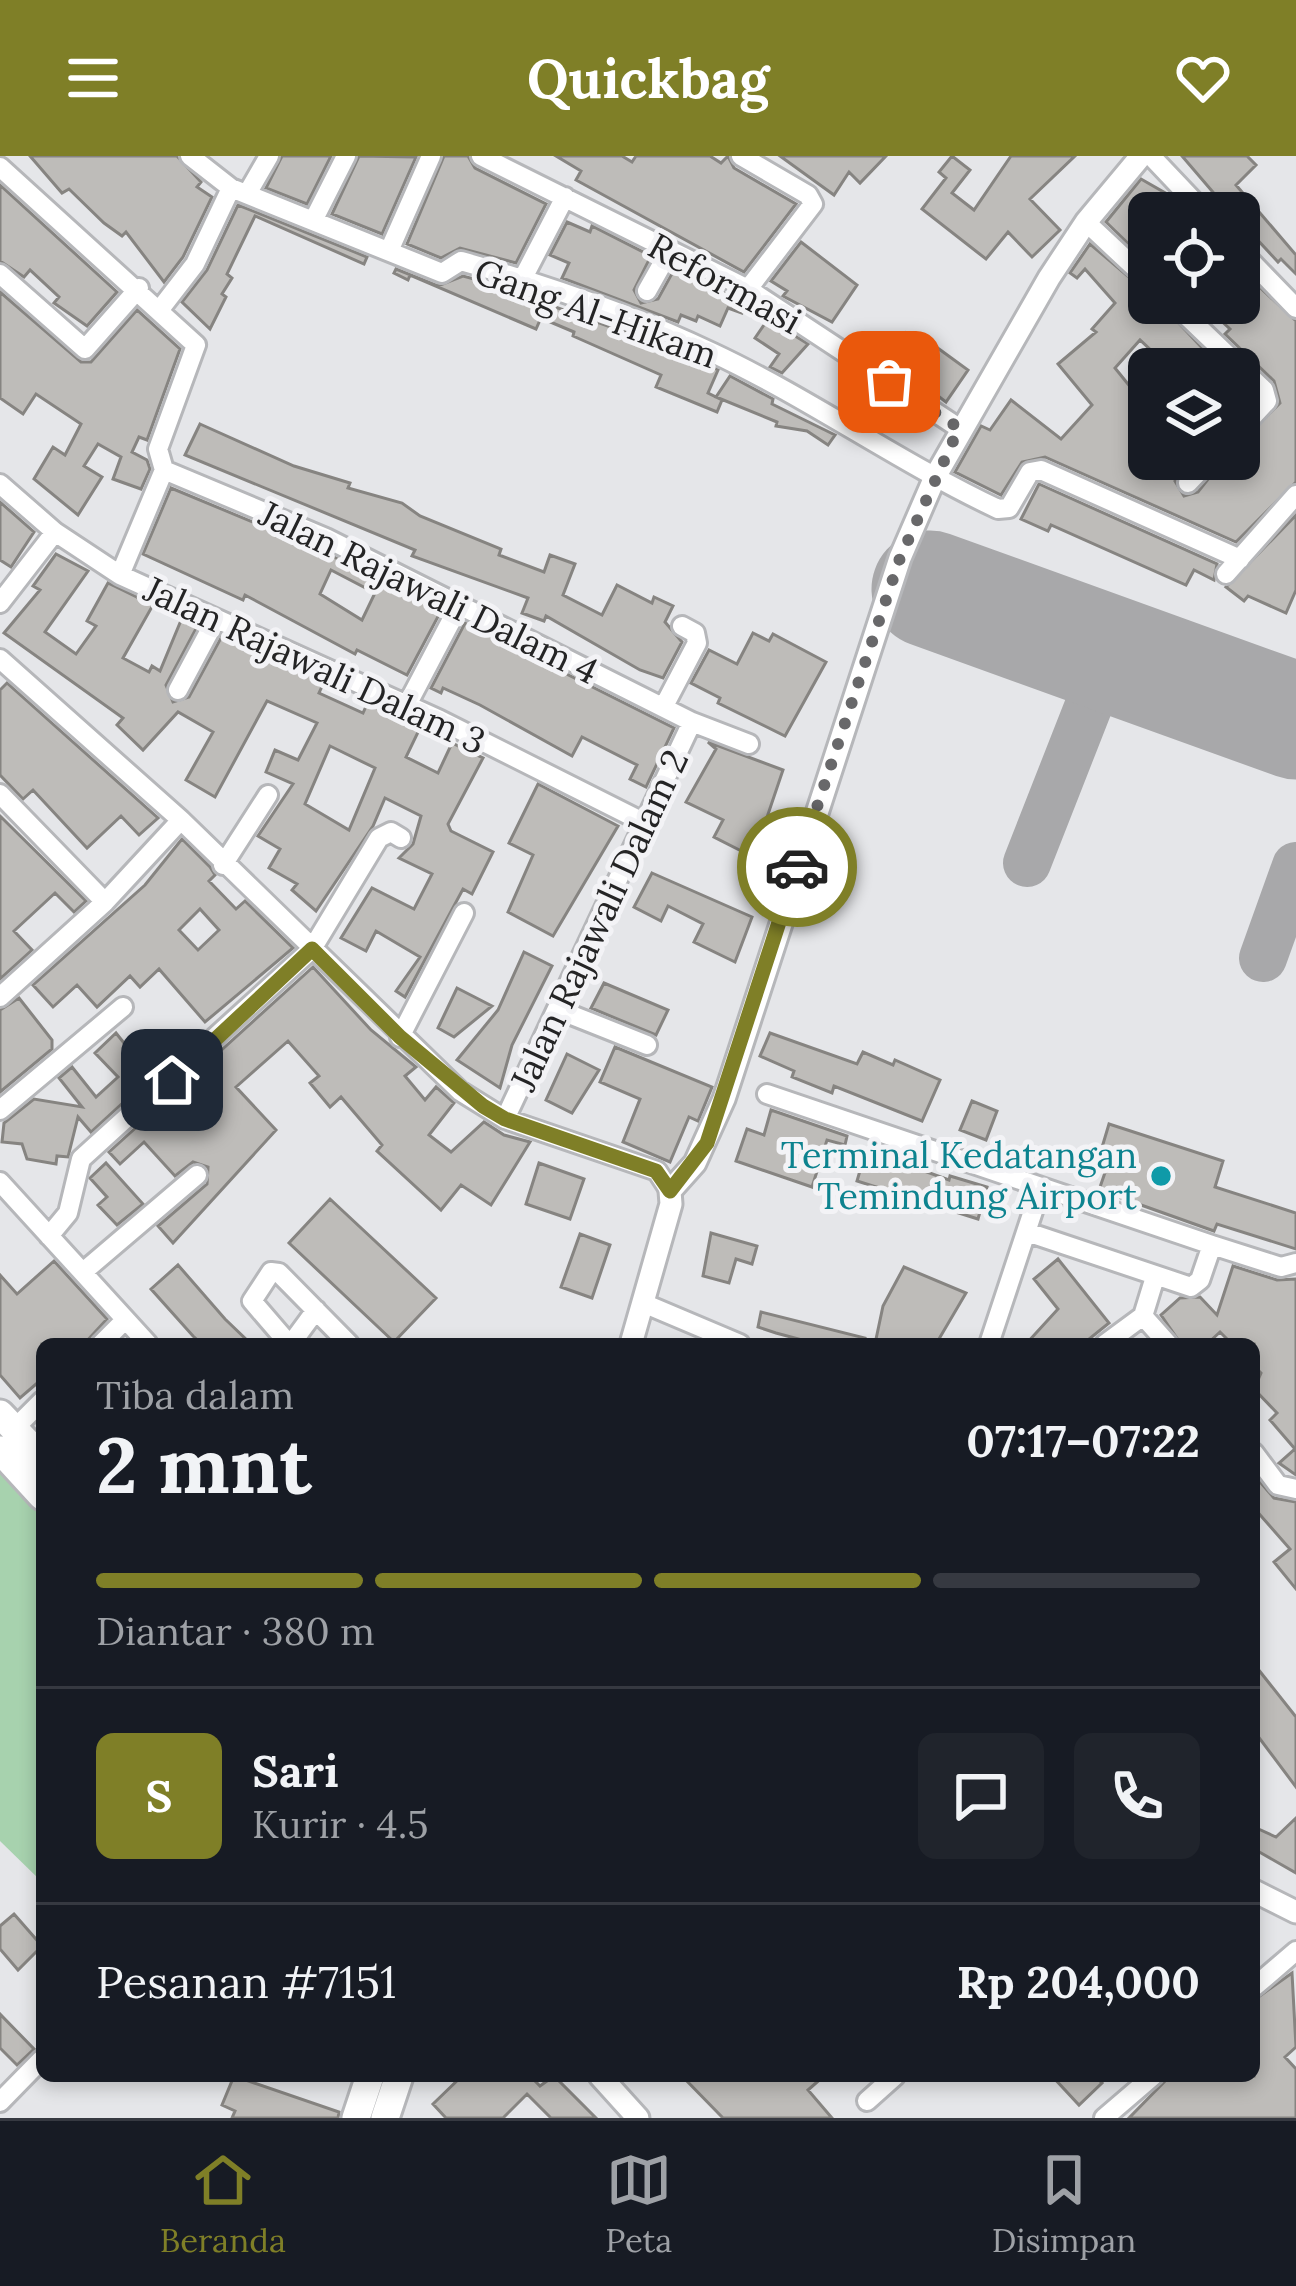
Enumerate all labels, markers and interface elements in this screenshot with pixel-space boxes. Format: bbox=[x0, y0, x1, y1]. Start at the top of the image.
text: Quickbag bbox=[527, 44, 769, 113]
icon: menu bbox=[60, 45, 126, 111]
icon: heart bbox=[1170, 45, 1236, 111]
map controls bbox=[1128, 192, 1260, 480]
button: locate bbox=[1128, 192, 1260, 324]
street label: Reformasi bbox=[640, 222, 810, 344]
street label: Gang Al-Hikam bbox=[469, 248, 723, 378]
pin bbox=[838, 331, 940, 433]
button: layers bbox=[1128, 348, 1260, 480]
icon: bag bbox=[856, 349, 922, 415]
street label: Jalan Rajawali Dalam 4 bbox=[251, 490, 606, 694]
street label: Jalan Rajawali Dalam 3 bbox=[136, 565, 493, 764]
street label: Jalan Rajawali Dalam 2 bbox=[499, 742, 698, 1099]
courier bbox=[737, 807, 857, 927]
icon: car bbox=[764, 834, 830, 900]
pin bbox=[121, 1029, 223, 1131]
icon: home bbox=[139, 1047, 205, 1113]
place label: Terminal Kedatangan Temindung Airport bbox=[781, 1132, 1137, 1219]
marker: Terminal Kedatangan Temindung Airport bbox=[1148, 1163, 1174, 1189]
text: Tiba dalam bbox=[96, 1370, 294, 1420]
text: 07:17–07:22 bbox=[966, 1412, 1200, 1469]
text: 2 mnt bbox=[96, 1415, 311, 1514]
text: Diantar · 380 m bbox=[96, 1606, 375, 1656]
button: chat bbox=[918, 1733, 1044, 1859]
button: phone bbox=[1074, 1733, 1200, 1859]
text: Sari bbox=[252, 1742, 339, 1799]
text: S bbox=[146, 1767, 172, 1824]
text: Kurir · 4.5 bbox=[252, 1799, 429, 1849]
text: Pesanan #7151 bbox=[96, 1953, 396, 2010]
text: Rp 204,000 bbox=[957, 1953, 1200, 2010]
tab: Beranda bbox=[160, 2147, 286, 2261]
tab: Peta bbox=[605, 2147, 672, 2261]
tab: Disimpan bbox=[992, 2147, 1136, 2261]

